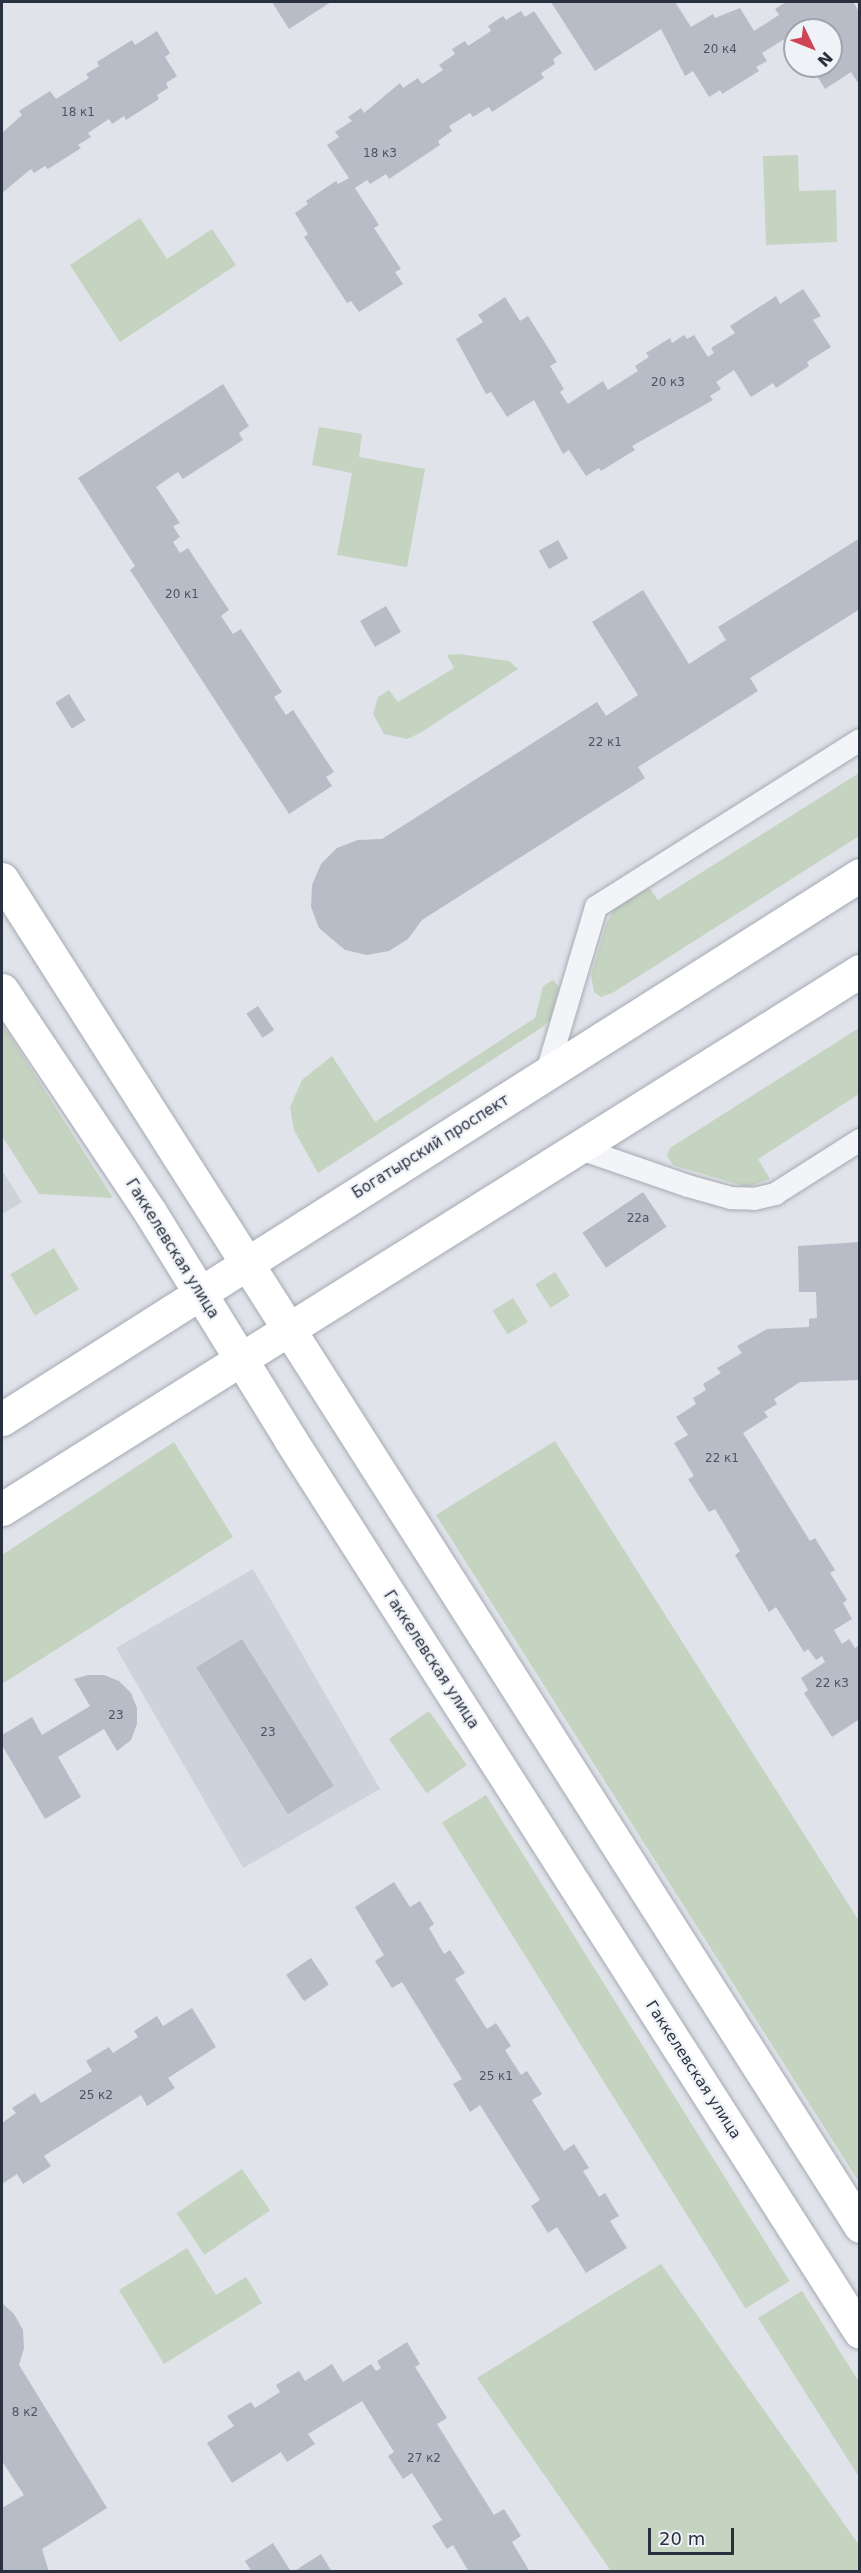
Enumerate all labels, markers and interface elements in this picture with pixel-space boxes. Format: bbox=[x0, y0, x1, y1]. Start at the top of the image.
north arrow bbox=[783, 18, 843, 78]
house number: 20 к4 bbox=[703, 43, 737, 57]
text: N bbox=[814, 48, 837, 71]
house number: 18 к1 bbox=[61, 106, 95, 120]
house number: 18 к3 bbox=[363, 147, 397, 161]
house number: 20 к3 bbox=[651, 376, 685, 390]
house number: 20 к1 bbox=[165, 588, 199, 602]
house number: 22 к1 bbox=[588, 736, 622, 750]
street label: Богатырский проспект bbox=[349, 1091, 513, 1203]
street label: Гаккелевская улица bbox=[122, 1176, 222, 1322]
house number: 22а bbox=[627, 1212, 649, 1226]
house number: 22 к1 bbox=[705, 1452, 739, 1466]
street label: Гаккелевская улица bbox=[380, 1587, 482, 1733]
house number: 22 к3 bbox=[815, 1677, 849, 1691]
house number: 23 bbox=[108, 1709, 124, 1723]
house number: 23 bbox=[260, 1726, 276, 1740]
street label: Гаккелевская улица bbox=[642, 1997, 744, 2143]
house number: 25 к1 bbox=[479, 2070, 513, 2084]
house number: 25 к2 bbox=[79, 2089, 113, 2103]
house number: 8 к2 bbox=[12, 2406, 38, 2420]
house number: 27 к2 bbox=[407, 2452, 441, 2466]
scale bar bbox=[651, 2516, 736, 2554]
text: 20 m bbox=[659, 2528, 705, 2549]

